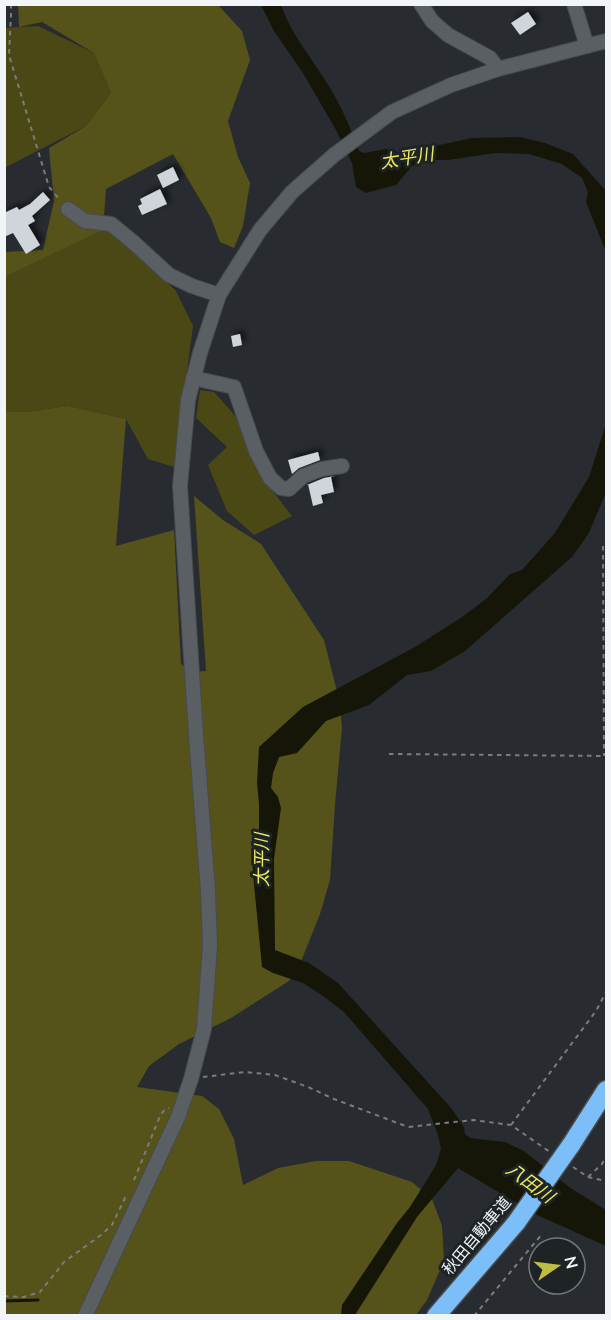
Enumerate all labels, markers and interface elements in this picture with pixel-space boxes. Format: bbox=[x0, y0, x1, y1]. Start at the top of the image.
water label: 太平川 bbox=[378, 142, 438, 174]
water label: 太平川 bbox=[250, 831, 274, 887]
water label: 八田川 bbox=[501, 1157, 561, 1210]
street label: 秋田自動車道 bbox=[438, 1192, 516, 1280]
north arrow bbox=[527, 1236, 587, 1296]
text: N bbox=[558, 1254, 583, 1271]

